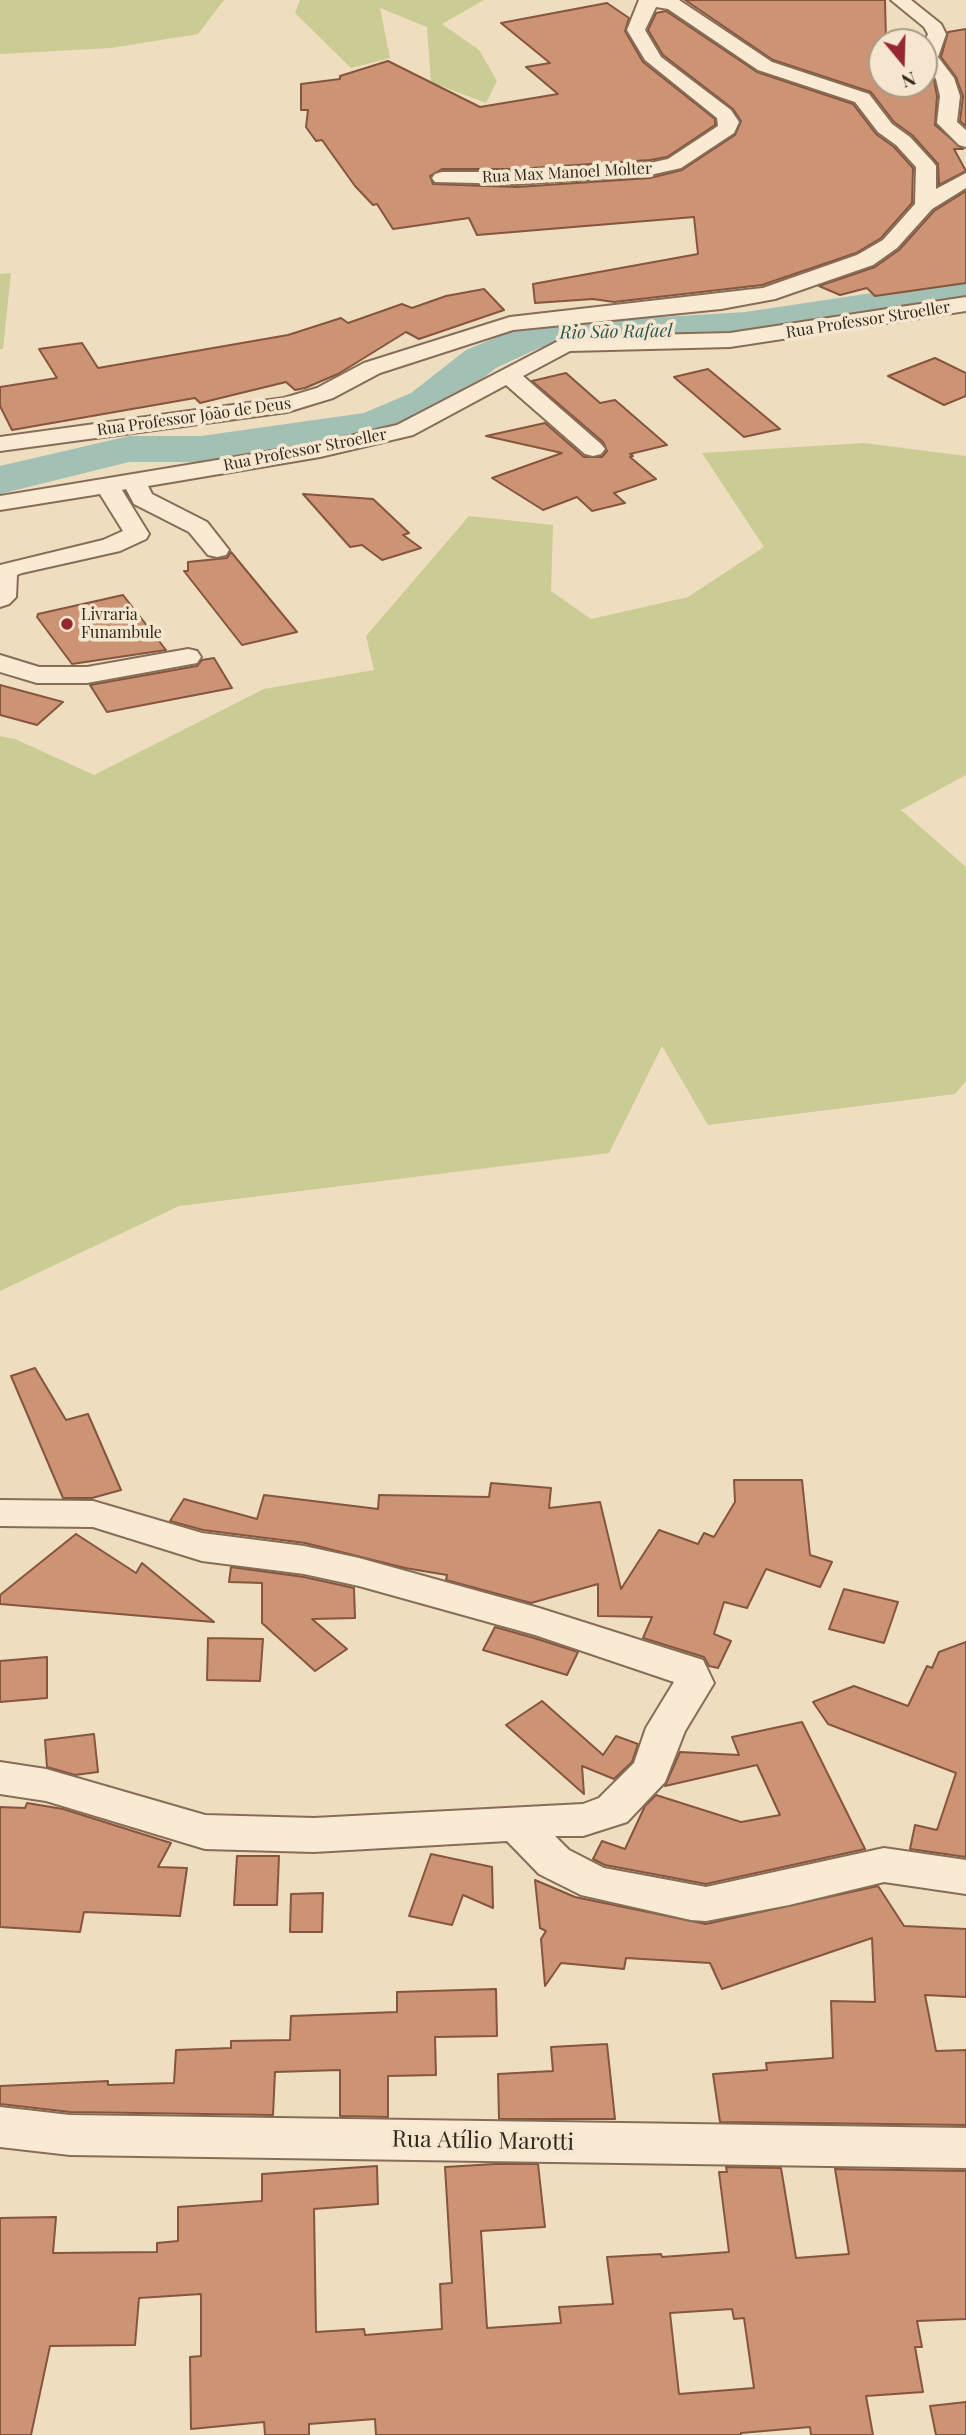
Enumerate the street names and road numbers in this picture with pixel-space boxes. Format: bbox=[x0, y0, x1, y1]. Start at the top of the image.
street label: Rua Max Manoel Molter bbox=[481, 159, 653, 187]
street label: Rua Professor Stroeller bbox=[785, 298, 951, 342]
street label: Rua Professor João de Deus bbox=[96, 394, 292, 440]
street label: Rua Professor Stroeller bbox=[222, 425, 388, 475]
street label: Rua Atílio Marotti bbox=[392, 2126, 574, 2156]

